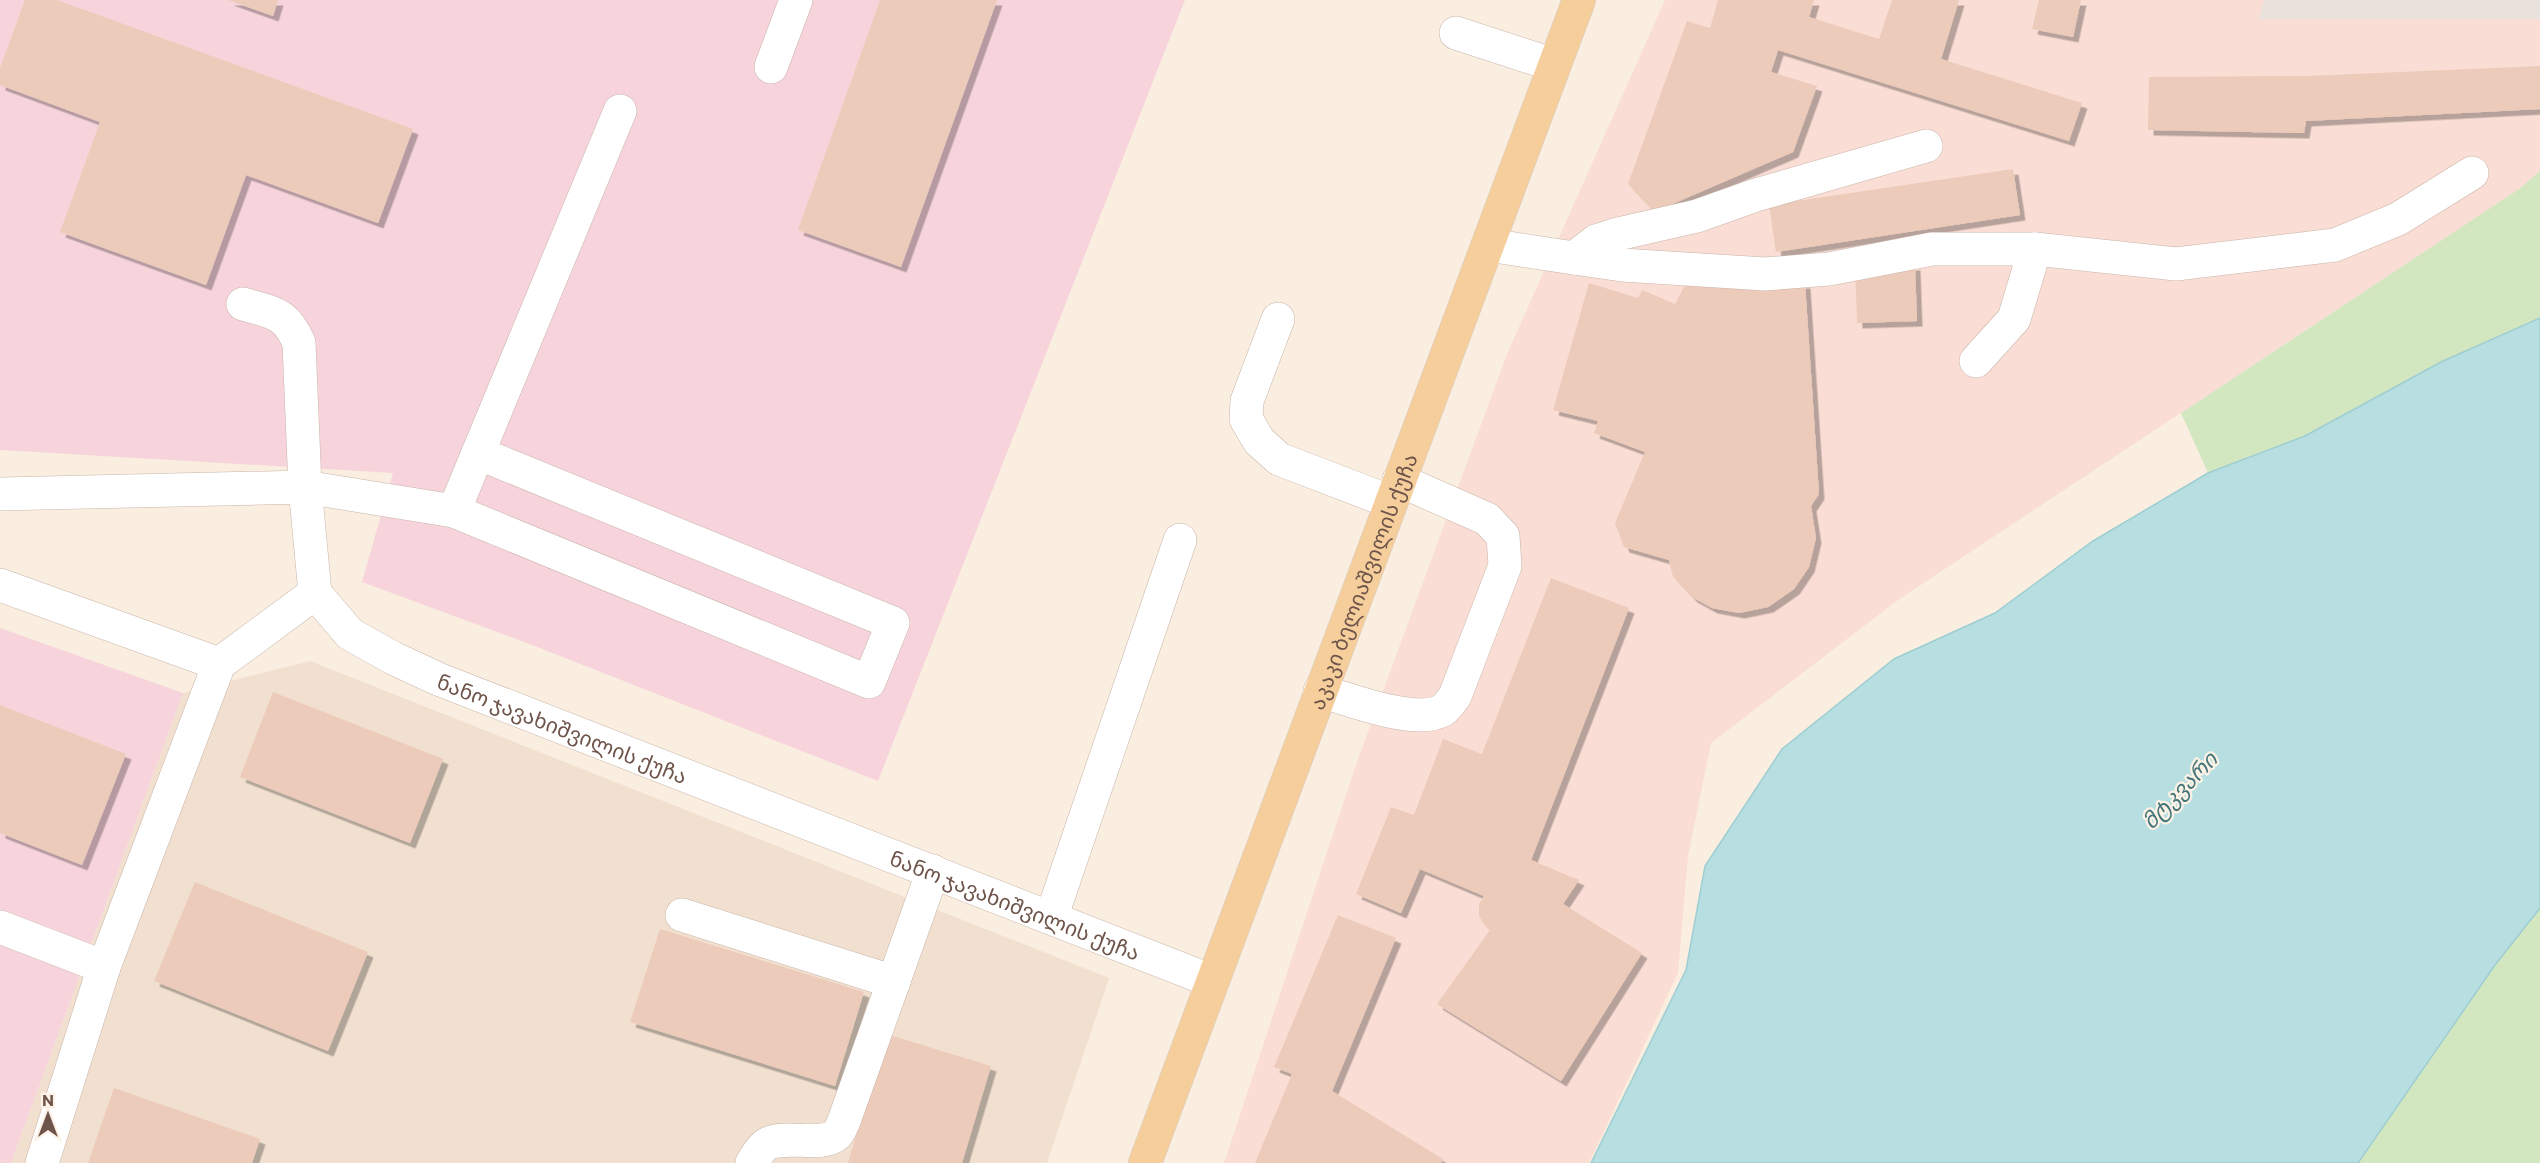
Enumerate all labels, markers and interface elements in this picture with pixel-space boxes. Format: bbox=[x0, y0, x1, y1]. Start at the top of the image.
street label: აკაკი ბელიაშვილის ქუჩა bbox=[1303, 450, 1421, 713]
street label: ნანო ჯავახიშვილის ქუჩა bbox=[434, 668, 691, 788]
water label: მტკვარი bbox=[2136, 745, 2224, 835]
street label: ნანო ჯავახიშვილის ქუჩა bbox=[887, 844, 1144, 964]
north arrow bbox=[18, 1085, 78, 1145]
text: N bbox=[42, 1090, 54, 1109]

